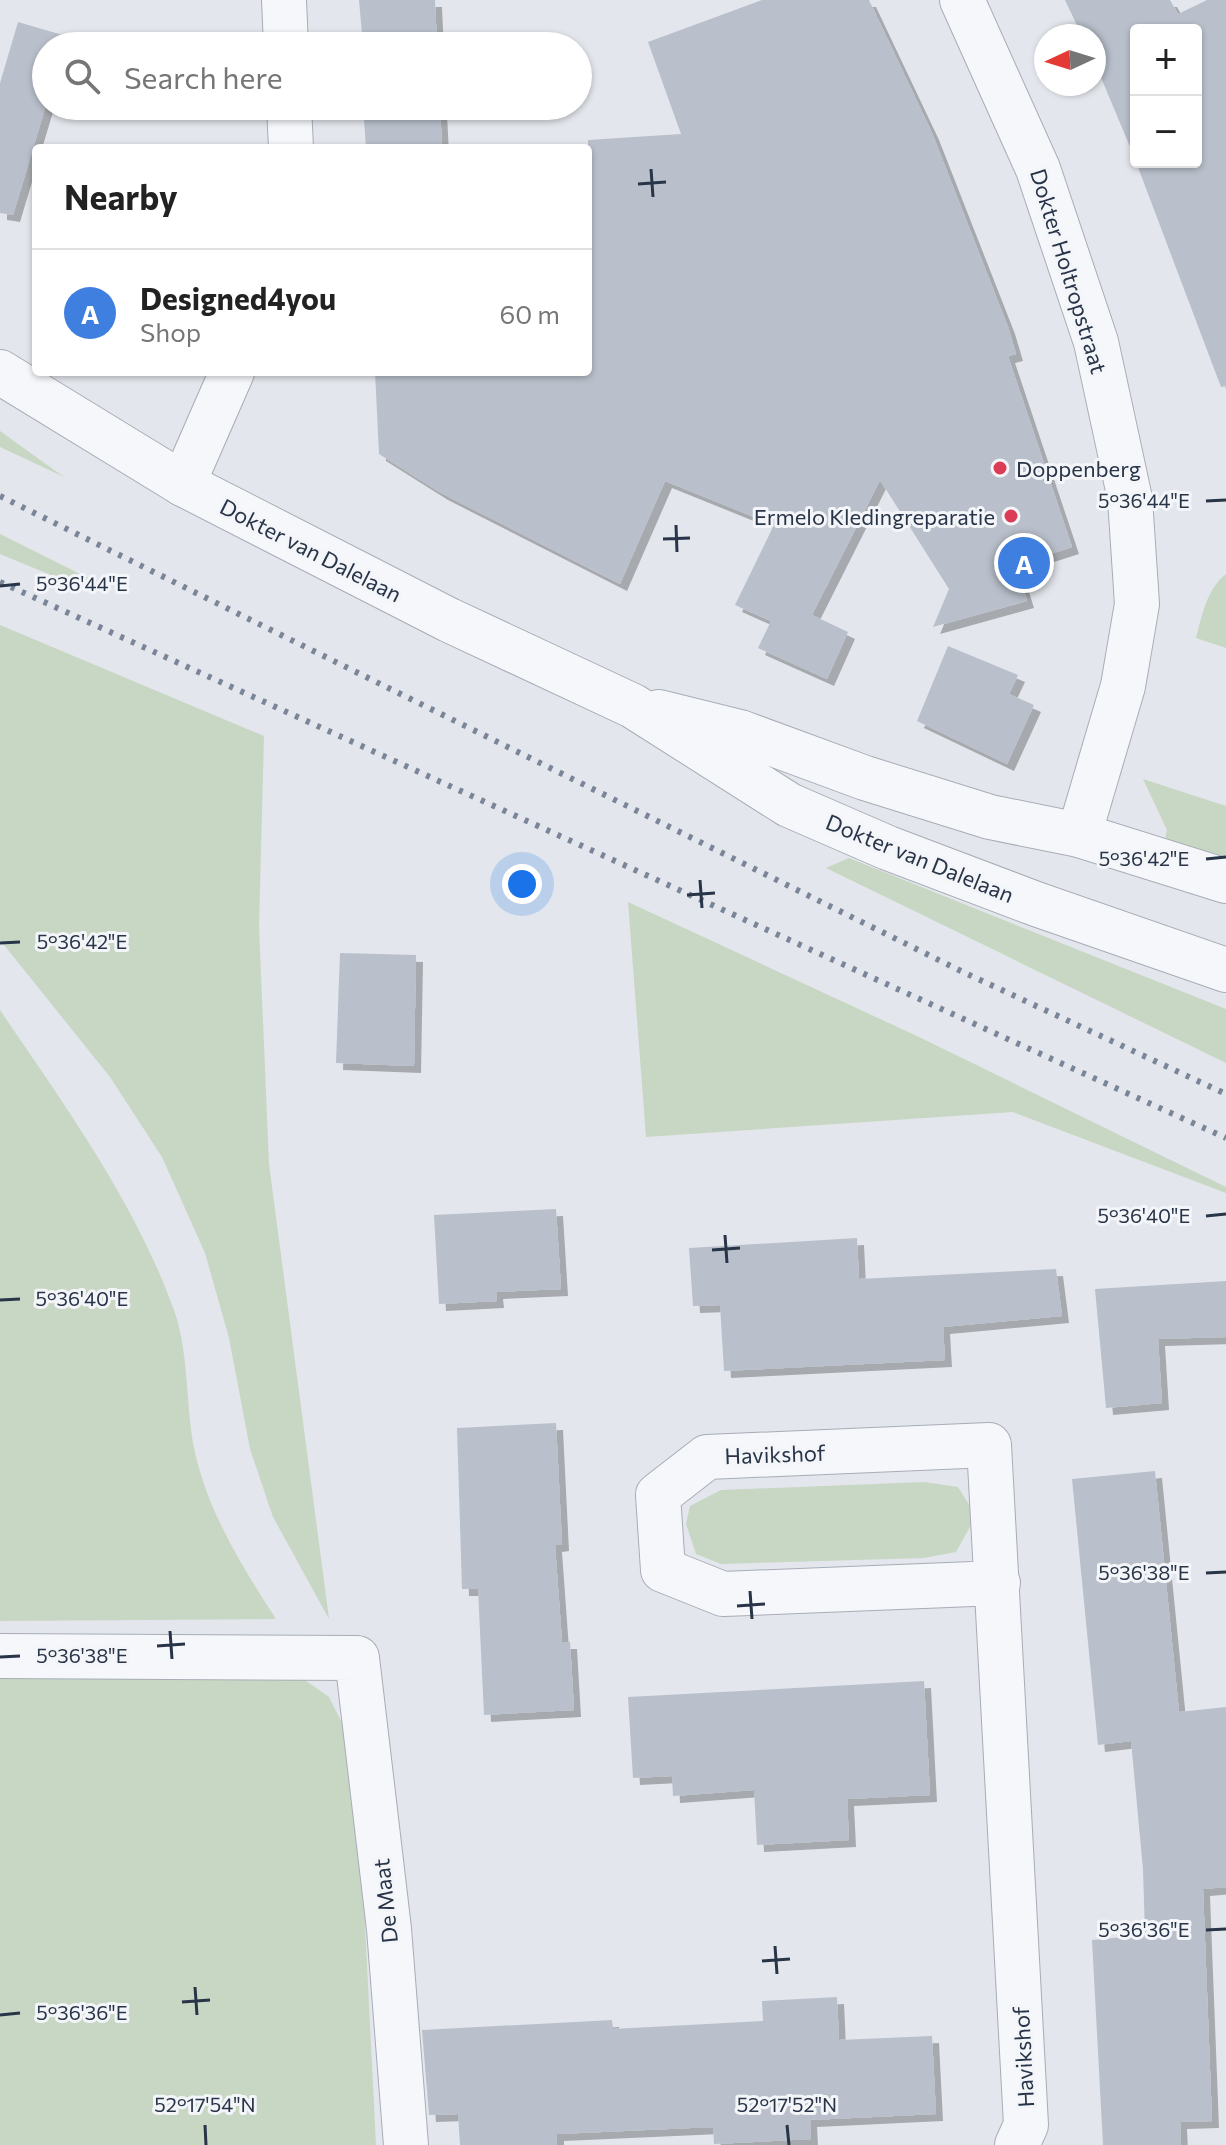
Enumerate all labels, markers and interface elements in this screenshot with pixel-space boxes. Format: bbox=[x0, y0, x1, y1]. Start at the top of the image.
north arrow bbox=[1034, 24, 1106, 96]
map controls bbox=[1130, 24, 1202, 168]
button: + bbox=[1130, 24, 1202, 96]
search box bbox=[32, 32, 592, 120]
icon: search bbox=[60, 54, 104, 98]
text: Search here bbox=[124, 58, 283, 95]
button: − bbox=[1130, 96, 1202, 168]
street label: Dokter Holtropstraat bbox=[1025, 165, 1113, 377]
text: Nearby bbox=[64, 175, 178, 217]
text: Designed4you bbox=[140, 279, 336, 316]
text: A bbox=[81, 298, 99, 329]
text: 60 m bbox=[500, 298, 560, 329]
text: Shop bbox=[140, 316, 201, 347]
place label: Doppenberg bbox=[1016, 455, 1141, 482]
marker: Doppenberg bbox=[991, 459, 1009, 477]
text: 5°36'44"E bbox=[1098, 488, 1190, 512]
street label: Dokter van Dalelaan bbox=[216, 493, 406, 607]
place label: Ermelo Kledingreparatie bbox=[754, 503, 995, 530]
marker: Ermelo Kledingreparatie bbox=[1002, 507, 1020, 525]
pin: A bbox=[998, 533, 1050, 593]
text: 5°36'44"E bbox=[36, 571, 128, 595]
street label: Dokter van Dalelaan bbox=[822, 808, 1018, 908]
text: 5°36'42"E bbox=[1099, 846, 1189, 870]
your location bbox=[502, 864, 542, 904]
text: 5°36'42"E bbox=[37, 929, 127, 953]
text: 5°36'40"E bbox=[1098, 1203, 1190, 1227]
text: 5°36'40"E bbox=[36, 1286, 128, 1310]
street label: Havikshof bbox=[724, 1439, 826, 1469]
text: 5°36'38"E bbox=[1098, 1560, 1190, 1584]
text: 5°36'38"E bbox=[36, 1643, 128, 1667]
street label: De Maat bbox=[367, 1857, 403, 1945]
text: 5°36'36"E bbox=[1098, 1917, 1190, 1941]
text: 5°36'36"E bbox=[36, 2000, 128, 2024]
street label: Havikshof bbox=[1007, 2006, 1039, 2108]
text: 52°17'54"N bbox=[154, 2092, 256, 2116]
text: 52°17'52"N bbox=[737, 2092, 837, 2116]

